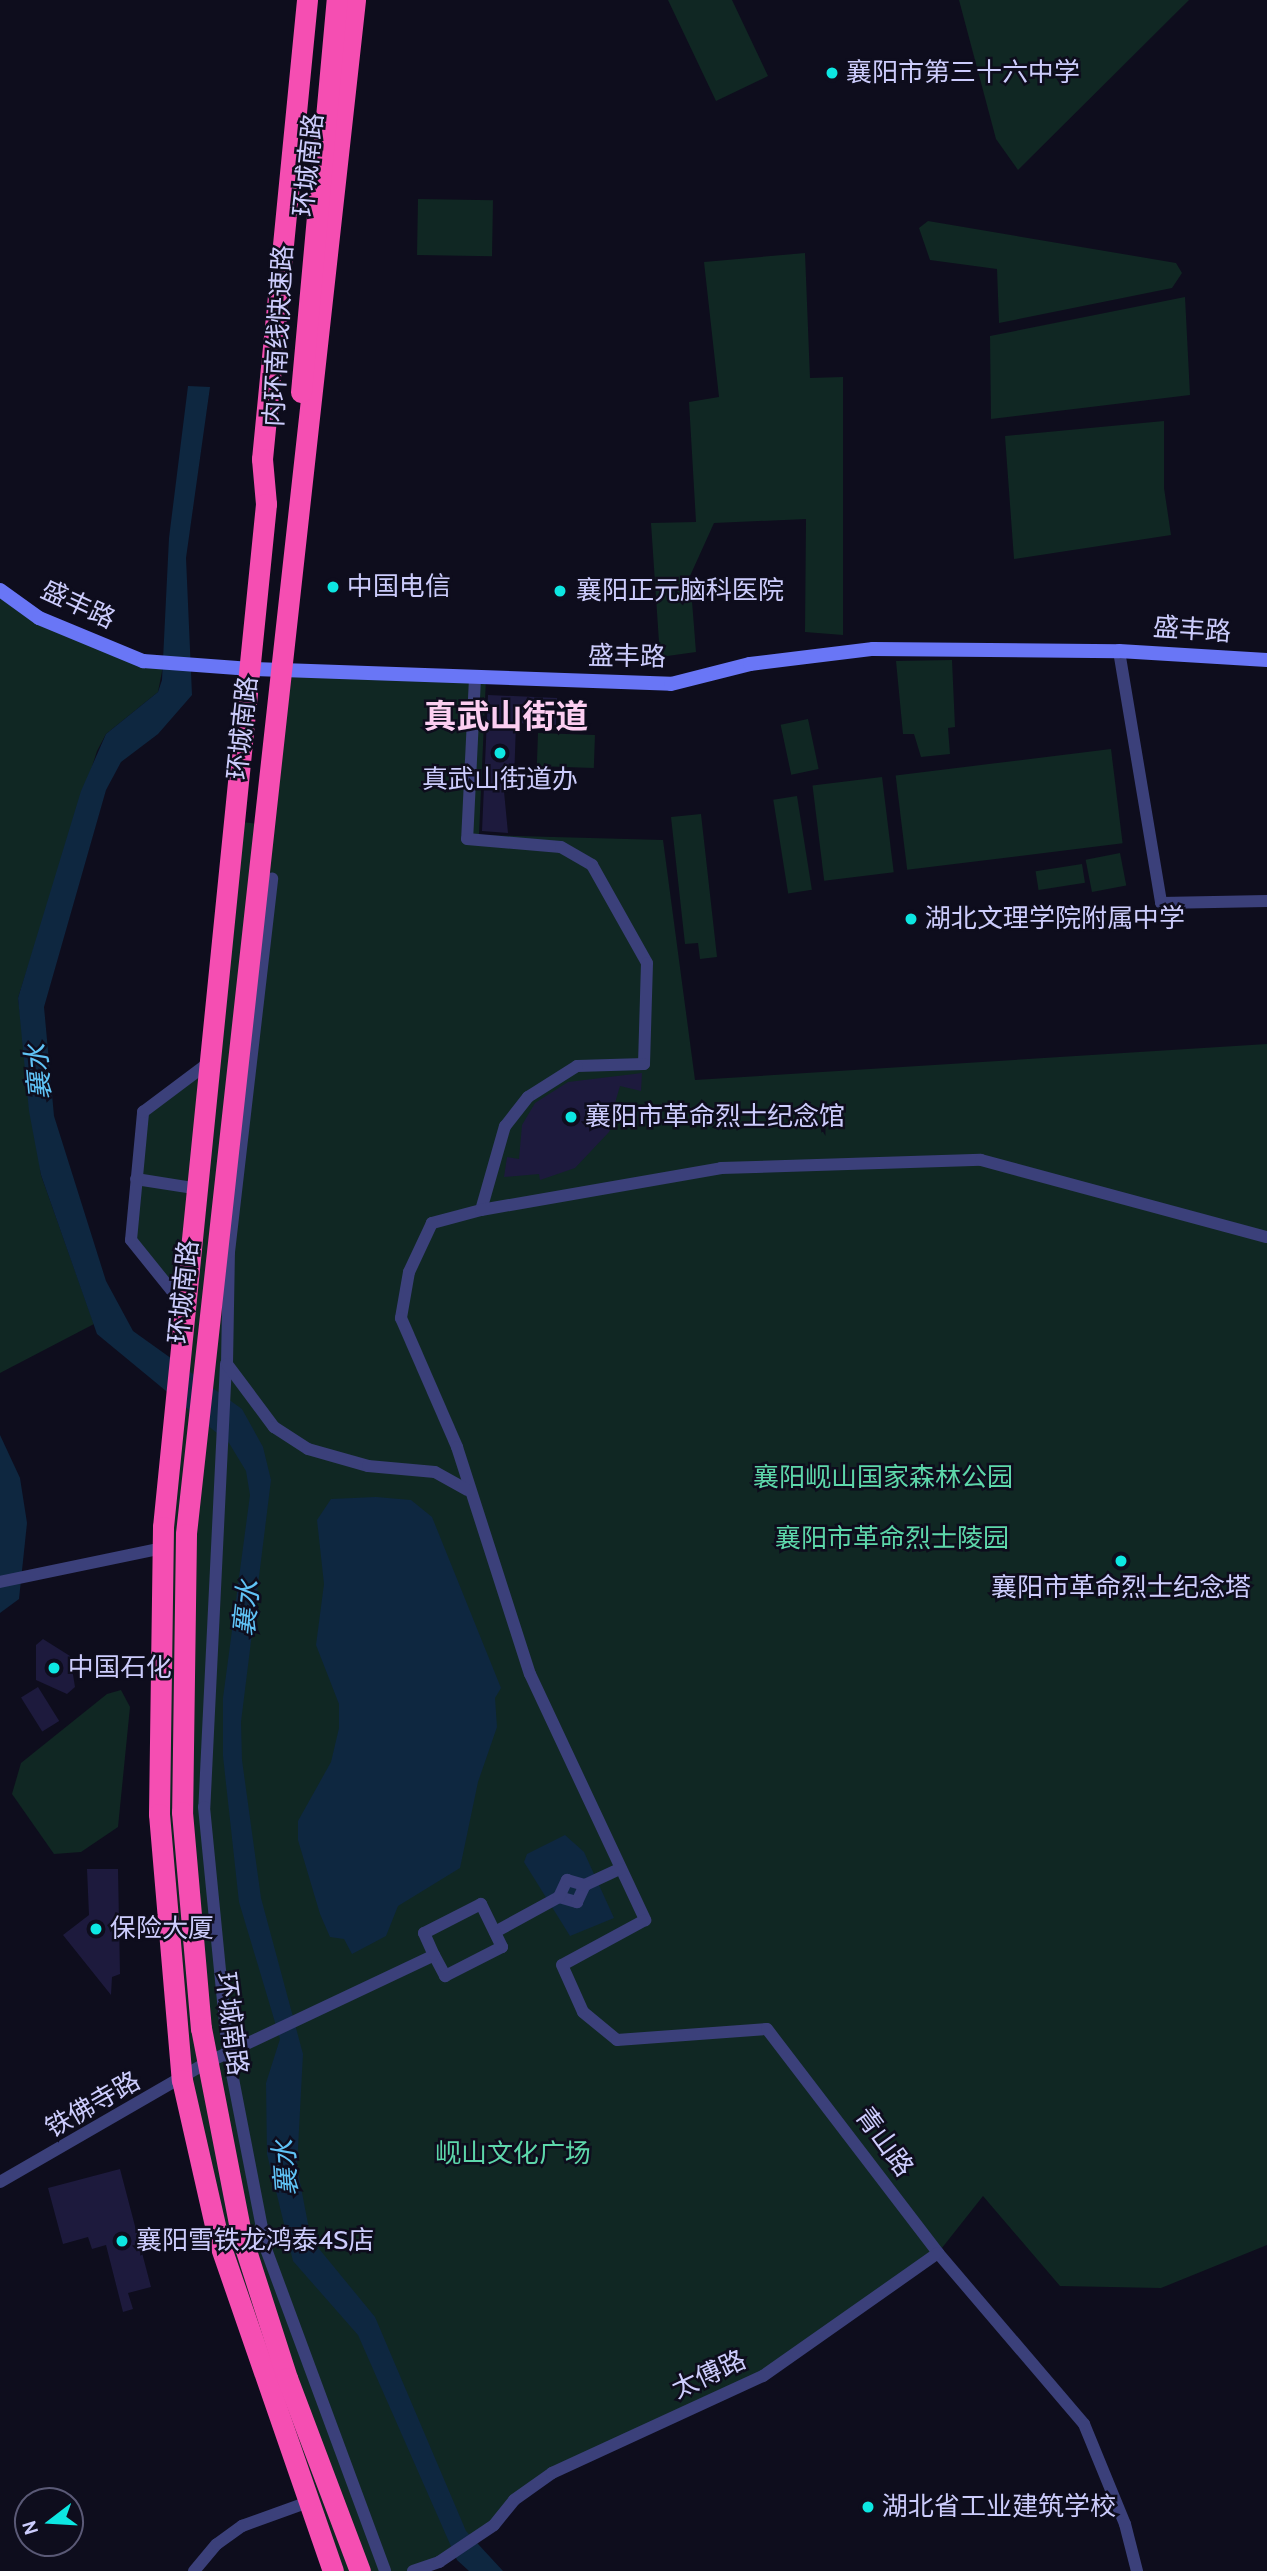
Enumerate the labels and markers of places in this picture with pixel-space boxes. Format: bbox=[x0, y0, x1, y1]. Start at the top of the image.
place label: 襄阳市第三十六中学 bbox=[846, 57, 1080, 89]
marker: 襄阳市第三十六中学 bbox=[824, 65, 840, 81]
place label: 中国电信 bbox=[347, 571, 451, 603]
place label: 襄阳正元脑科医院 bbox=[576, 575, 784, 607]
marker: 中国电信 bbox=[325, 579, 341, 595]
marker: 襄阳正元脑科医院 bbox=[550, 581, 570, 601]
marker: 真武山街道办 bbox=[492, 745, 508, 761]
place label: 真武山街道办 bbox=[422, 764, 578, 796]
place label: 湖北文理学院附属中学 bbox=[925, 903, 1185, 935]
marker: 湖北文理学院附属中学 bbox=[903, 911, 919, 927]
place label: 襄阳市革命烈士纪念馆 bbox=[585, 1101, 845, 1133]
marker: 襄阳市革命烈士纪念馆 bbox=[563, 1109, 579, 1125]
marker: 襄阳市革命烈士纪念塔 bbox=[1113, 1553, 1129, 1569]
place label: 襄阳市革命烈士纪念塔 bbox=[991, 1572, 1251, 1604]
place label: 中国石化 bbox=[68, 1652, 172, 1684]
marker: 中国石化 bbox=[46, 1660, 62, 1676]
place label: 保险大厦 bbox=[110, 1913, 214, 1945]
marker: 保险大厦 bbox=[88, 1921, 104, 1937]
place label: 襄阳雪铁龙鸿泰4S店 bbox=[136, 2225, 374, 2257]
marker: 襄阳雪铁龙鸿泰4S店 bbox=[114, 2233, 130, 2249]
place label: 湖北省工业建筑学校 bbox=[882, 2491, 1116, 2523]
marker: 湖北省工业建筑学校 bbox=[860, 2499, 876, 2515]

